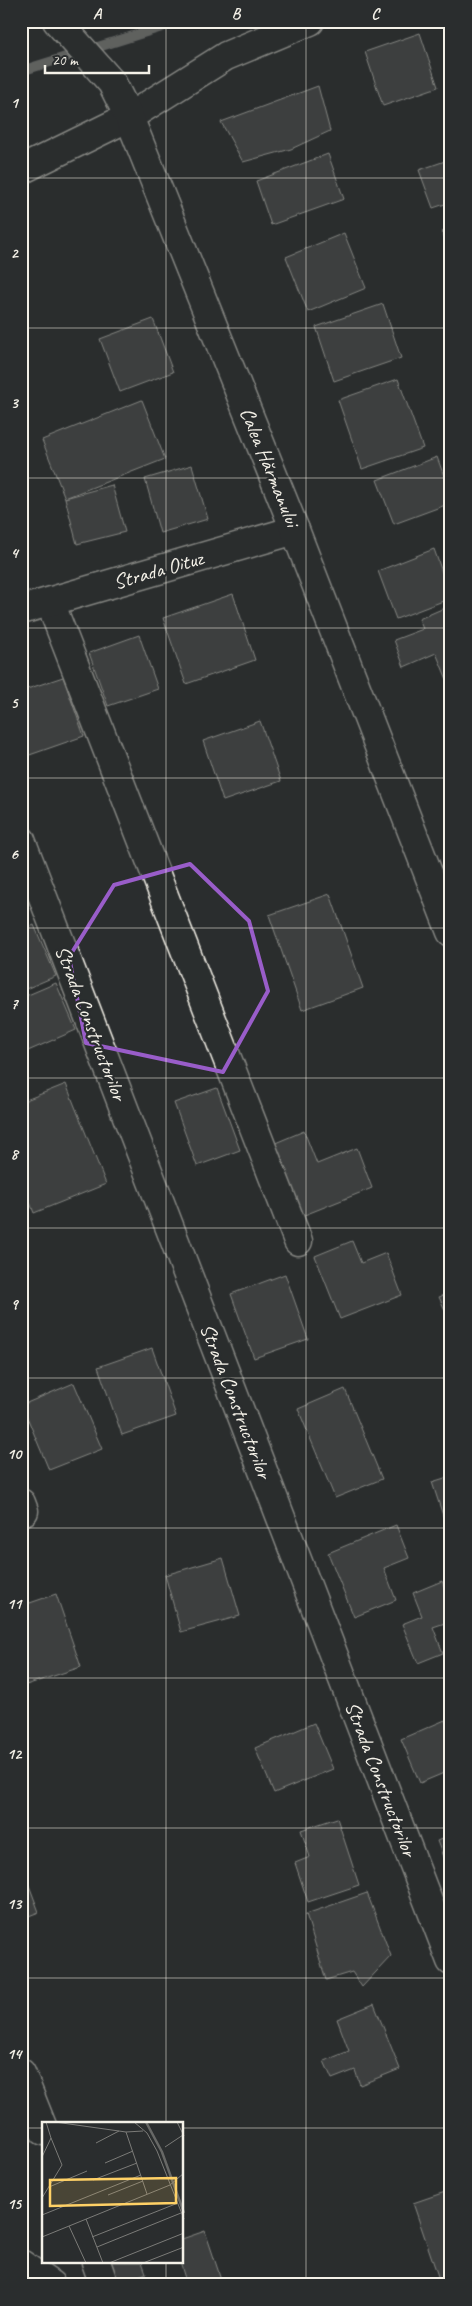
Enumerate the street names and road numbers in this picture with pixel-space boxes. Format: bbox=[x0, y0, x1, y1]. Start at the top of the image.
street label: Calea Hărmanului bbox=[234, 404, 307, 533]
street label: Strada Oituz bbox=[110, 544, 208, 595]
street label: Strada Constructorilor bbox=[49, 942, 133, 1106]
street label: Strada Constructorilor bbox=[194, 1320, 278, 1484]
street label: Strada Constructorilor bbox=[339, 1698, 423, 1862]

